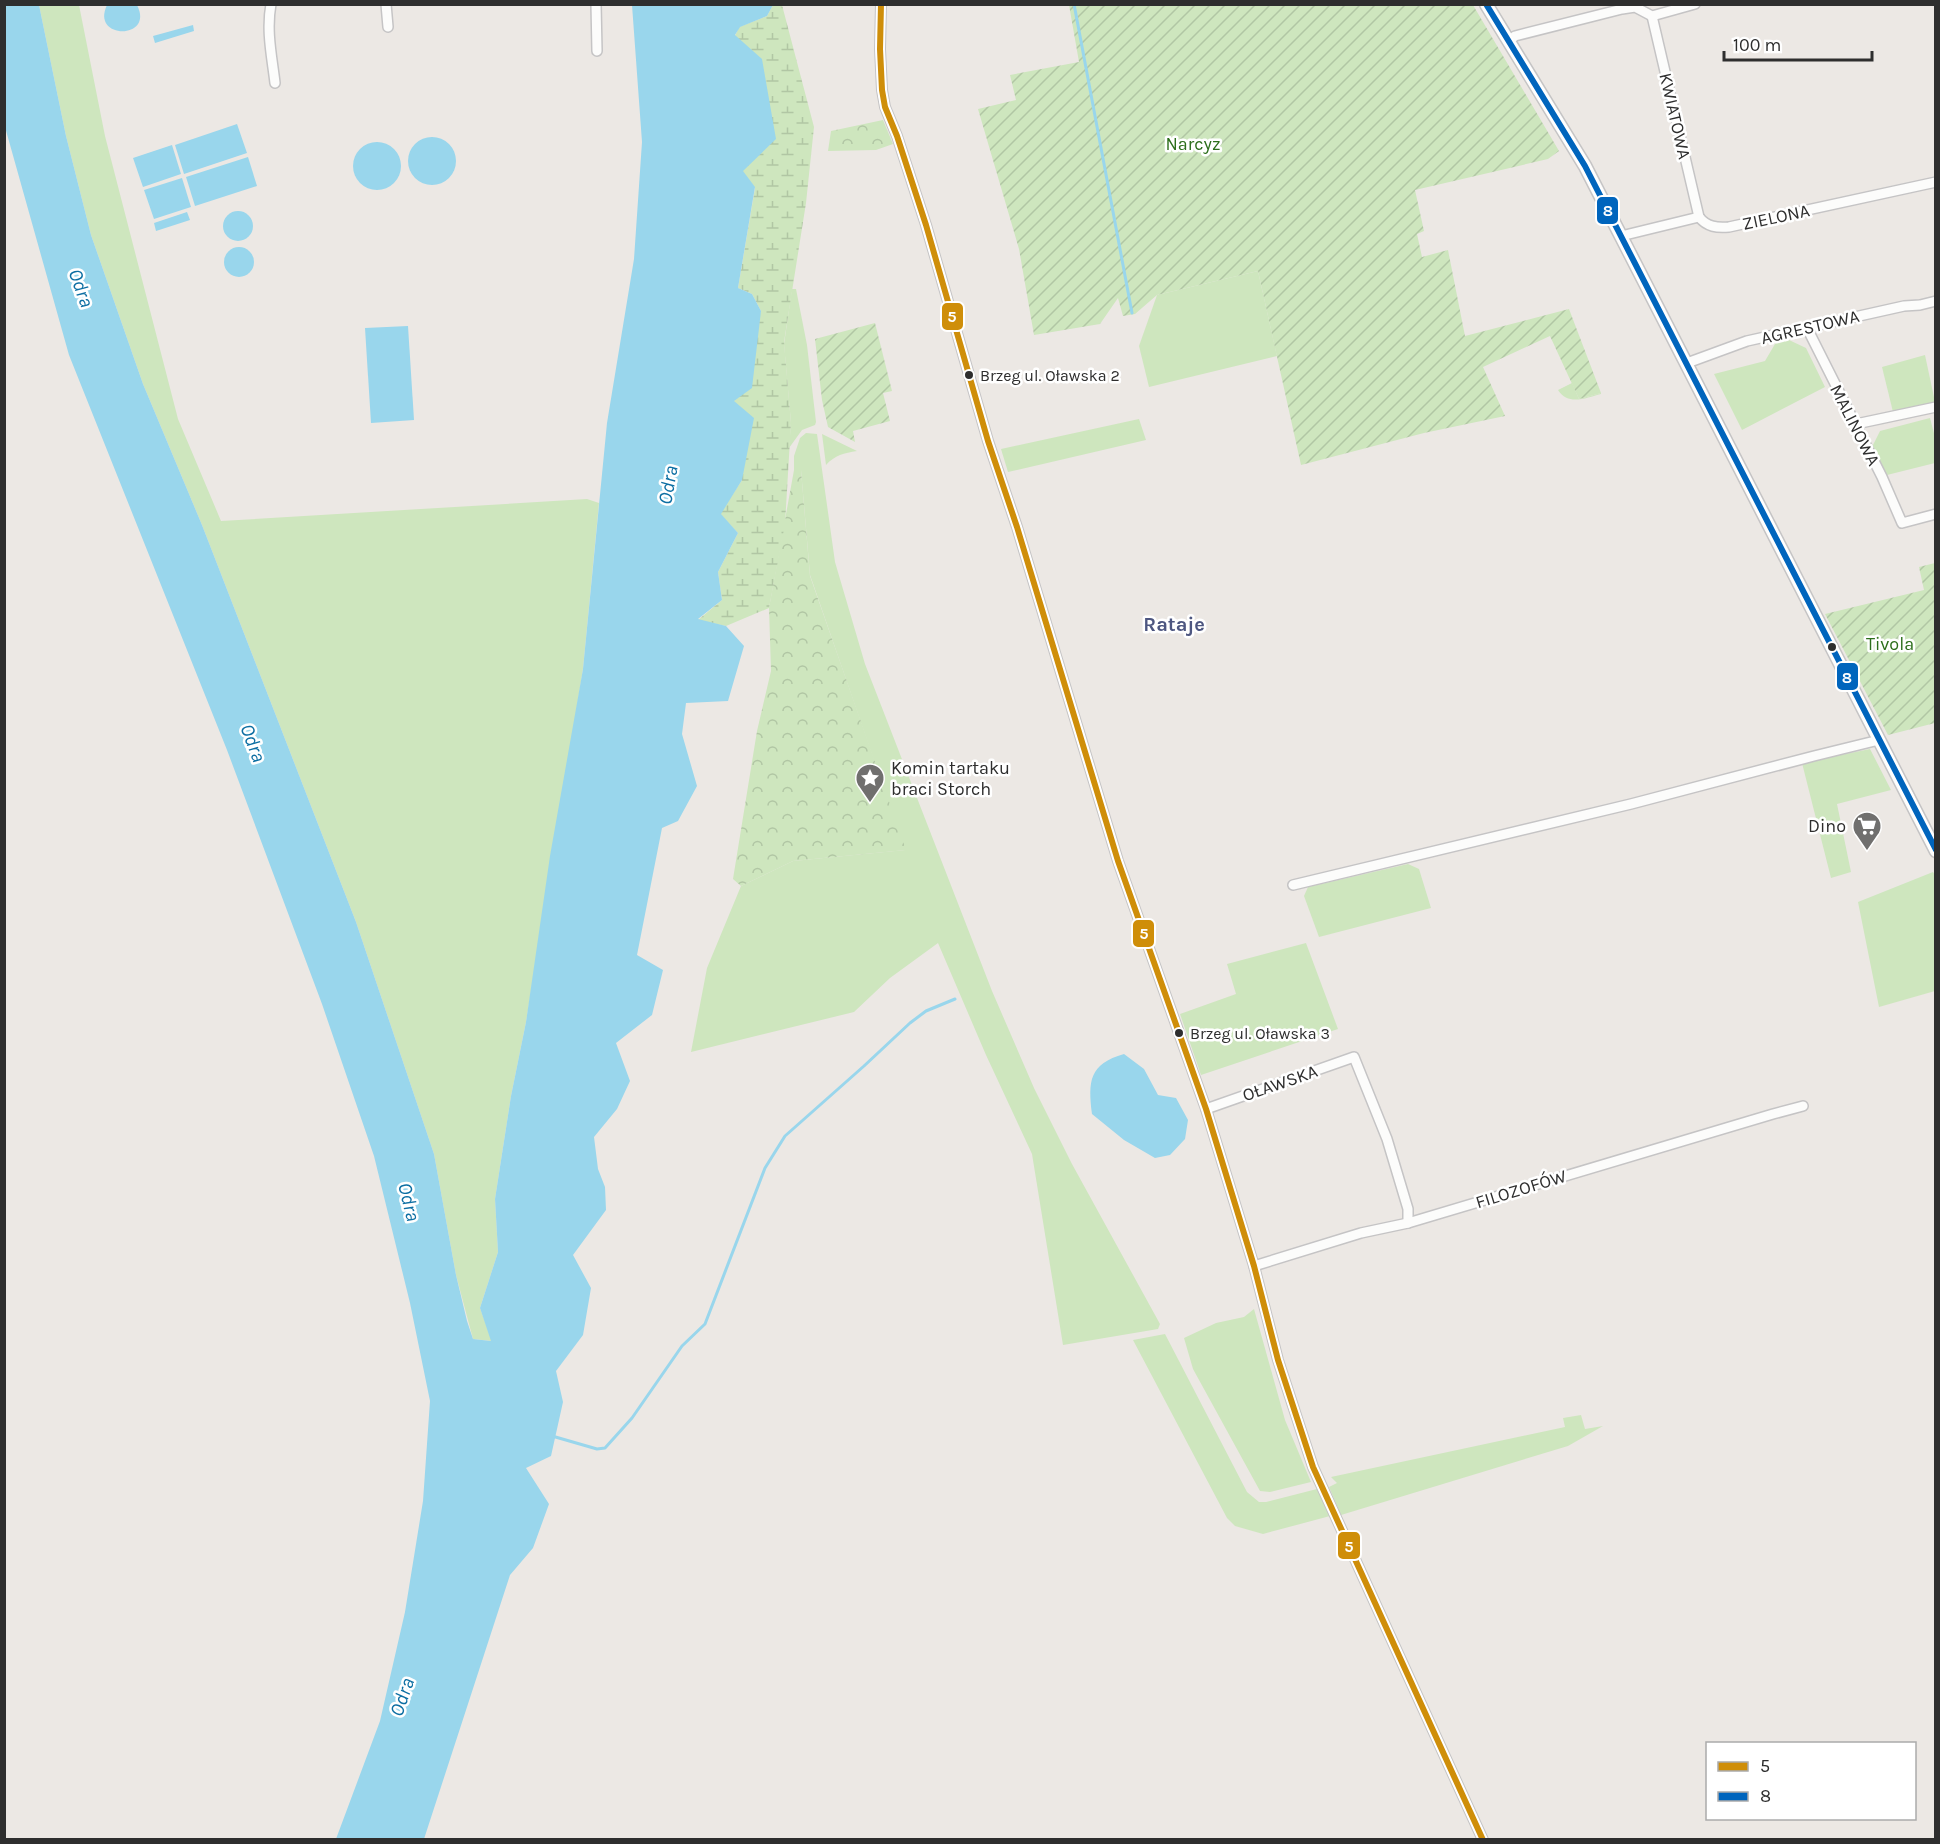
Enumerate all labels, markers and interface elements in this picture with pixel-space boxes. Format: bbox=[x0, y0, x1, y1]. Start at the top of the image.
scale bar bbox=[1724, 24, 1872, 62]
text: 100 m bbox=[1733, 34, 1781, 56]
street label: KWIATOWA bbox=[1654, 71, 1696, 161]
park label: Narcyz bbox=[1166, 133, 1220, 155]
line badge: 8 bbox=[1596, 196, 1619, 225]
street label: ZIELONA bbox=[1740, 199, 1812, 235]
text: 8 bbox=[1603, 201, 1613, 220]
water label: Odra bbox=[63, 266, 99, 310]
line badge: 5 bbox=[941, 302, 964, 331]
street label: AGRESTOWA bbox=[1759, 305, 1861, 349]
text: 5 bbox=[947, 307, 957, 326]
place label: Brzeg ul. Oławska 2 bbox=[980, 366, 1120, 385]
marker: Brzeg ul. Oławska 2 bbox=[963, 369, 975, 381]
street label: MALINOWA bbox=[1825, 380, 1885, 470]
water label: Odra bbox=[653, 464, 683, 506]
district label: Rataje bbox=[1143, 613, 1205, 636]
park label: Tivola bbox=[1866, 633, 1914, 655]
unlabelled marker bbox=[1826, 641, 1838, 653]
line badge: 8 bbox=[1836, 662, 1859, 691]
text: 8 bbox=[1842, 668, 1852, 687]
water label: Odra bbox=[235, 721, 271, 765]
place label: Komin tartaku braci Storch bbox=[891, 757, 1010, 800]
place icon: Komin tartaku braci Storch bbox=[854, 762, 886, 804]
supermarket icon: Dino bbox=[1851, 810, 1883, 852]
place label: Dino bbox=[1808, 815, 1846, 837]
line badge: 5 bbox=[1132, 919, 1155, 948]
text: 5 bbox=[1139, 924, 1149, 943]
place label: Brzeg ul. Oławska 3 bbox=[1190, 1024, 1330, 1043]
marker: Brzeg ul. Oławska 3 bbox=[1173, 1027, 1185, 1039]
street label: OŁAWSKA bbox=[1239, 1060, 1321, 1106]
street label: FILOZOFÓW bbox=[1473, 1164, 1569, 1213]
water label: Odra bbox=[393, 1180, 425, 1224]
line badge: 5 bbox=[1337, 1531, 1361, 1560]
text: 5 bbox=[1344, 1537, 1354, 1556]
water label: Odra bbox=[385, 1675, 419, 1719]
legend bbox=[1706, 1742, 1916, 1820]
text: 5 bbox=[1760, 1755, 1770, 1777]
text: 8 bbox=[1760, 1785, 1771, 1807]

